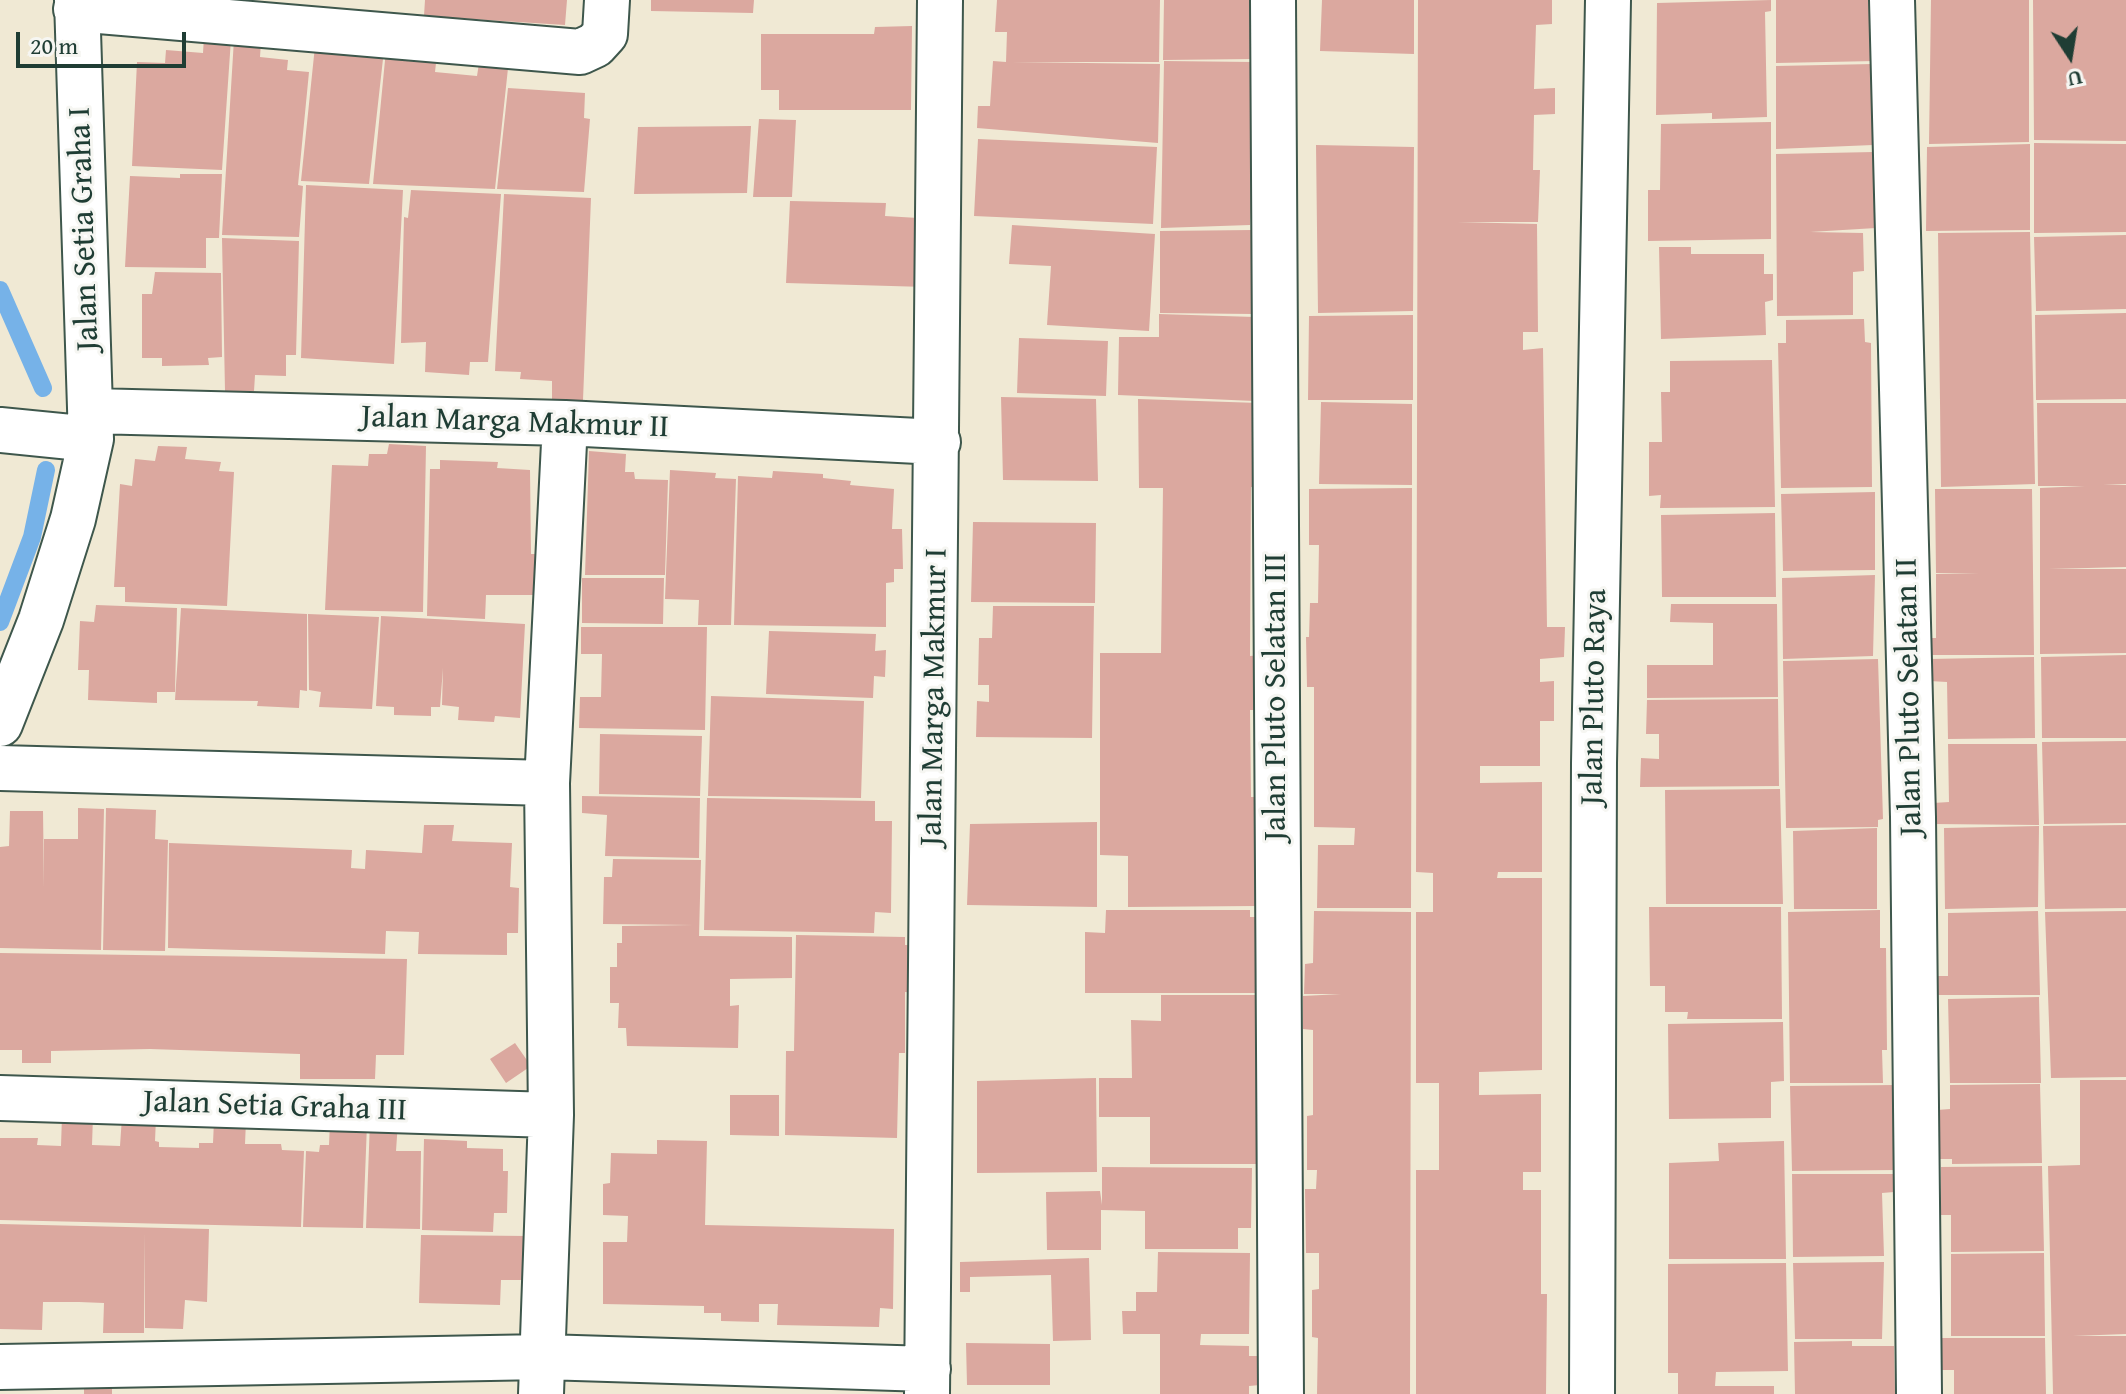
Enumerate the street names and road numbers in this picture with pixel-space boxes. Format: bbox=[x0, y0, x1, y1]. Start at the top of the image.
street label: Jalan Setia Graha I bbox=[62, 106, 108, 352]
street label: Jalan Marga Makmur II bbox=[360, 398, 670, 448]
street label: Jalan Marga Makmur I bbox=[913, 548, 957, 846]
street label: Jalan Pluto Selatan III bbox=[1258, 553, 1296, 841]
street label: Jalan Pluto Selatan II bbox=[1888, 557, 1932, 837]
street label: Jalan Pluto Raya bbox=[1574, 588, 1616, 806]
street label: Jalan Setia Graha III bbox=[142, 1083, 408, 1131]

